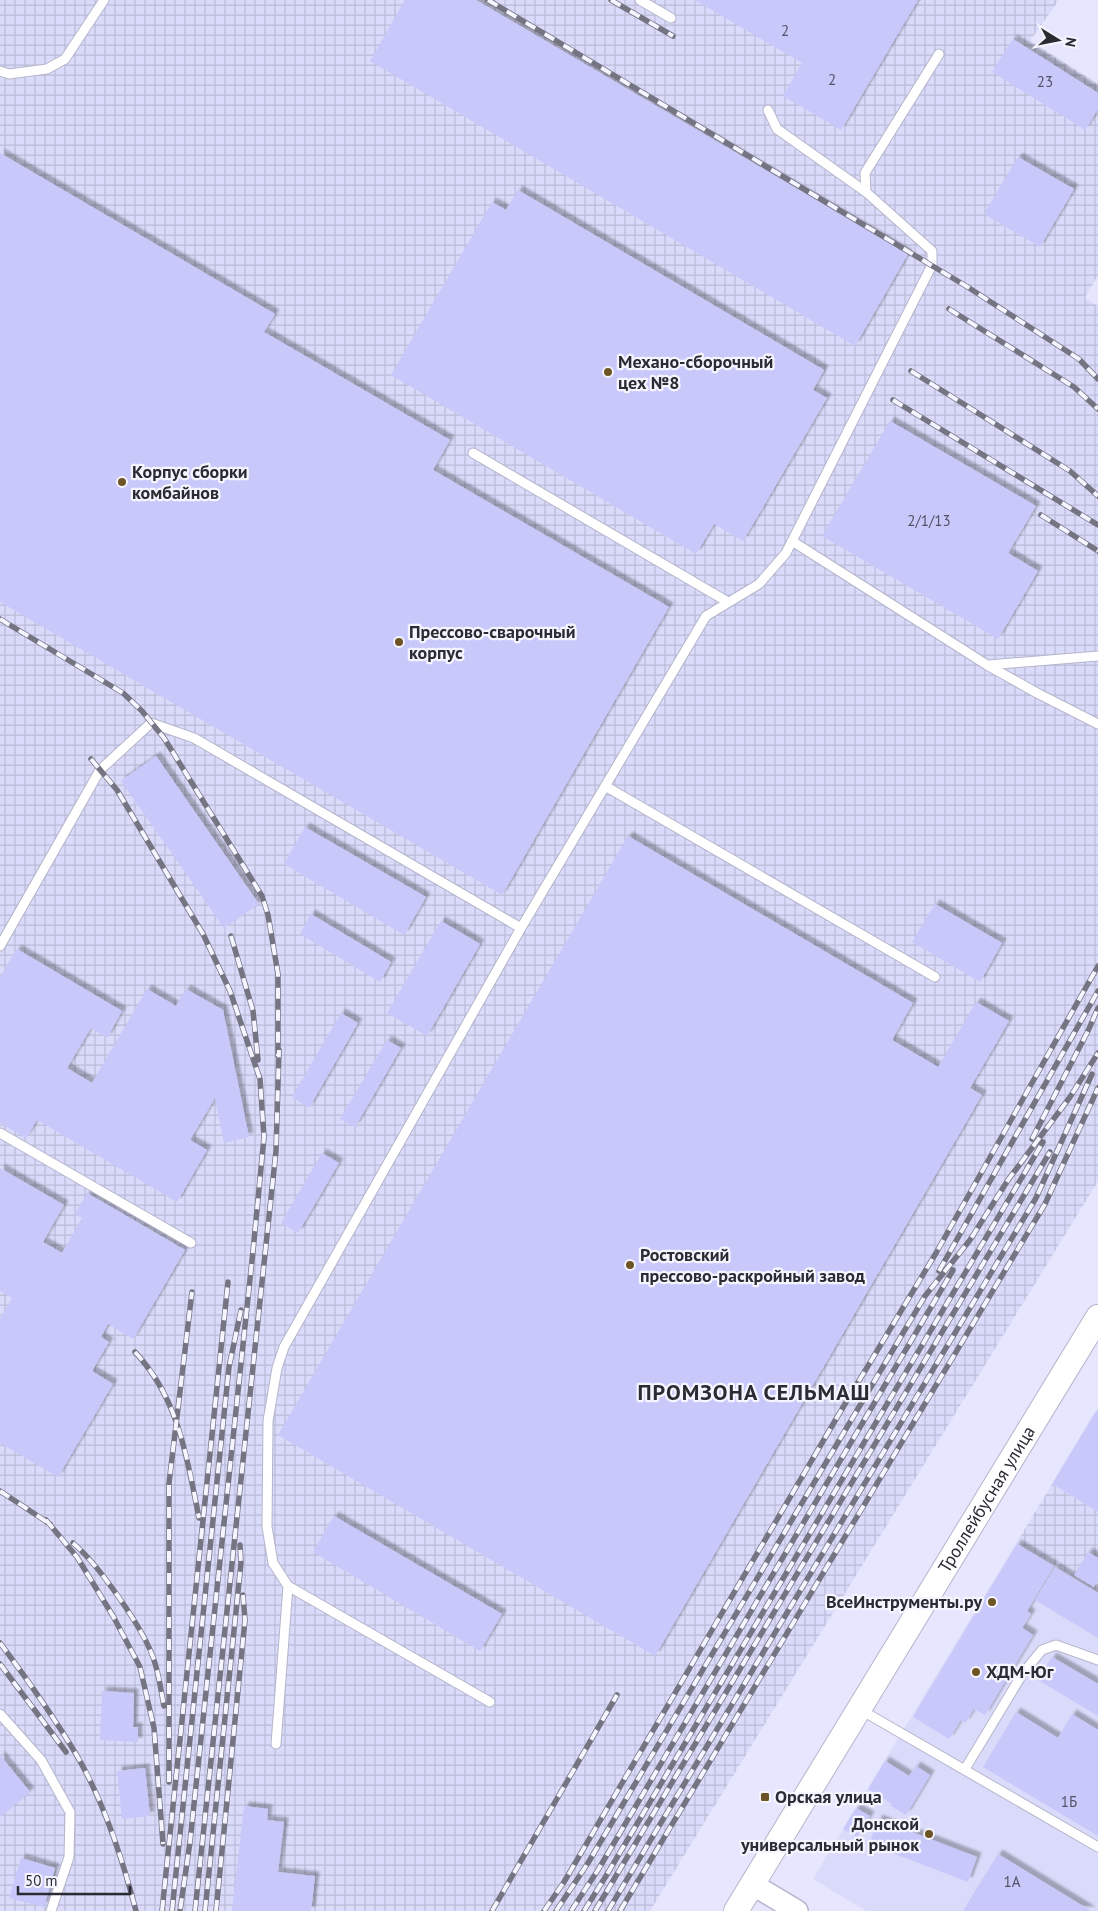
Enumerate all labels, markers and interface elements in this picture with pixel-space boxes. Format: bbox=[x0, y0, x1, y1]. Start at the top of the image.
north arrow bbox=[1033, 15, 1083, 65]
house number: 2 bbox=[781, 21, 789, 40]
text: N bbox=[1061, 36, 1080, 48]
house number: 2 bbox=[828, 70, 836, 89]
house number: 23 bbox=[1037, 72, 1053, 91]
place label: Механо-сборочный цех №8 bbox=[618, 350, 773, 394]
marker: Механо-сборочный цех №8 bbox=[602, 366, 614, 378]
place label: Корпус сборки комбайнов bbox=[132, 460, 248, 504]
marker: Корпус сборки комбайнов bbox=[116, 476, 128, 488]
house number: 2/1/13 bbox=[907, 511, 951, 530]
place label: Прессово-сварочный корпус bbox=[409, 620, 576, 664]
marker: Прессово-сварочный корпус bbox=[393, 636, 405, 648]
place label: Ростовский прессово-раскройный завод bbox=[640, 1243, 865, 1287]
marker: Ростовский прессово-раскройный завод bbox=[624, 1259, 636, 1271]
district label: ПРОМЗОНА СЕЛЬМАШ bbox=[638, 1378, 870, 1406]
street label: Троллейбусная улица bbox=[933, 1421, 1040, 1577]
place label: ВсеИнструменты.ру bbox=[826, 1590, 982, 1613]
marker: ВсеИнструменты.ру bbox=[986, 1596, 998, 1608]
place label: ХДМ-Юг bbox=[986, 1660, 1054, 1683]
marker: ХДМ-Юг bbox=[970, 1666, 982, 1678]
place label: Орская улица bbox=[775, 1785, 882, 1808]
marker: Орская улица bbox=[759, 1791, 771, 1803]
house number: 1Б bbox=[1061, 1792, 1077, 1811]
place label: Донской универсальный рынок bbox=[740, 1812, 919, 1856]
marker: Донской универсальный рынок bbox=[923, 1828, 935, 1840]
scale bar bbox=[18, 1864, 130, 1896]
text: 50 m bbox=[25, 1871, 58, 1890]
house number: 1А bbox=[1004, 1872, 1021, 1891]

